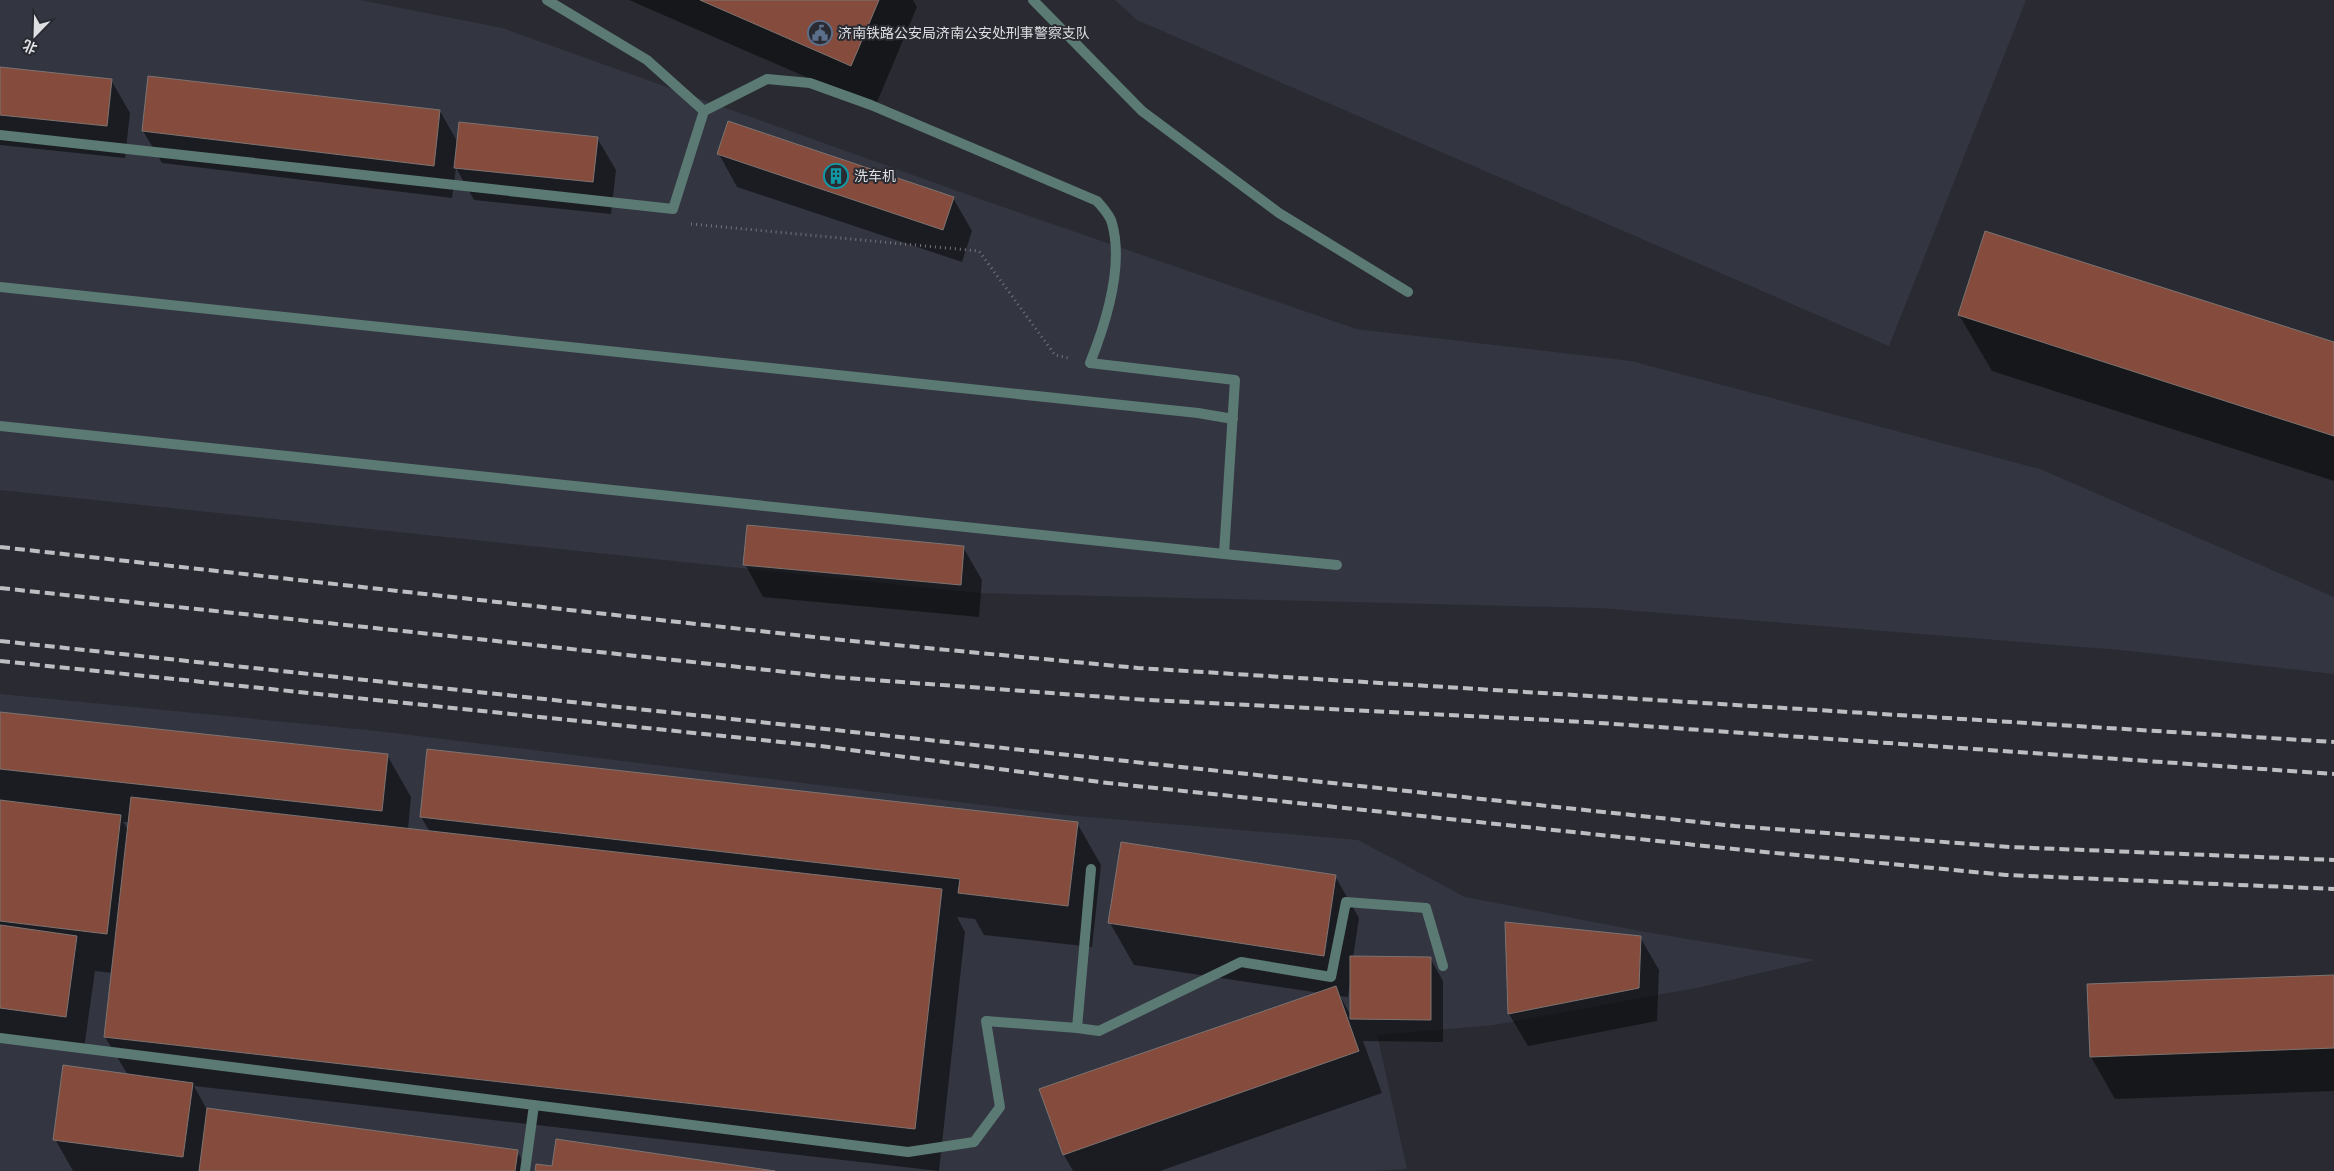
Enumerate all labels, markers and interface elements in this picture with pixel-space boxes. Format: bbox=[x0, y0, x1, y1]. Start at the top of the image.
north arrow bbox=[10, 10, 60, 60]
public building icon: 济南铁路公安局济南公安处刑事警察支队 bbox=[807, 20, 833, 46]
place label: 济南铁路公安局济南公安处刑事警察支队 bbox=[838, 25, 1090, 41]
text: 北 bbox=[20, 37, 39, 57]
building icon: 洗车机 bbox=[823, 163, 849, 189]
place label: 洗车机 bbox=[854, 168, 896, 184]

